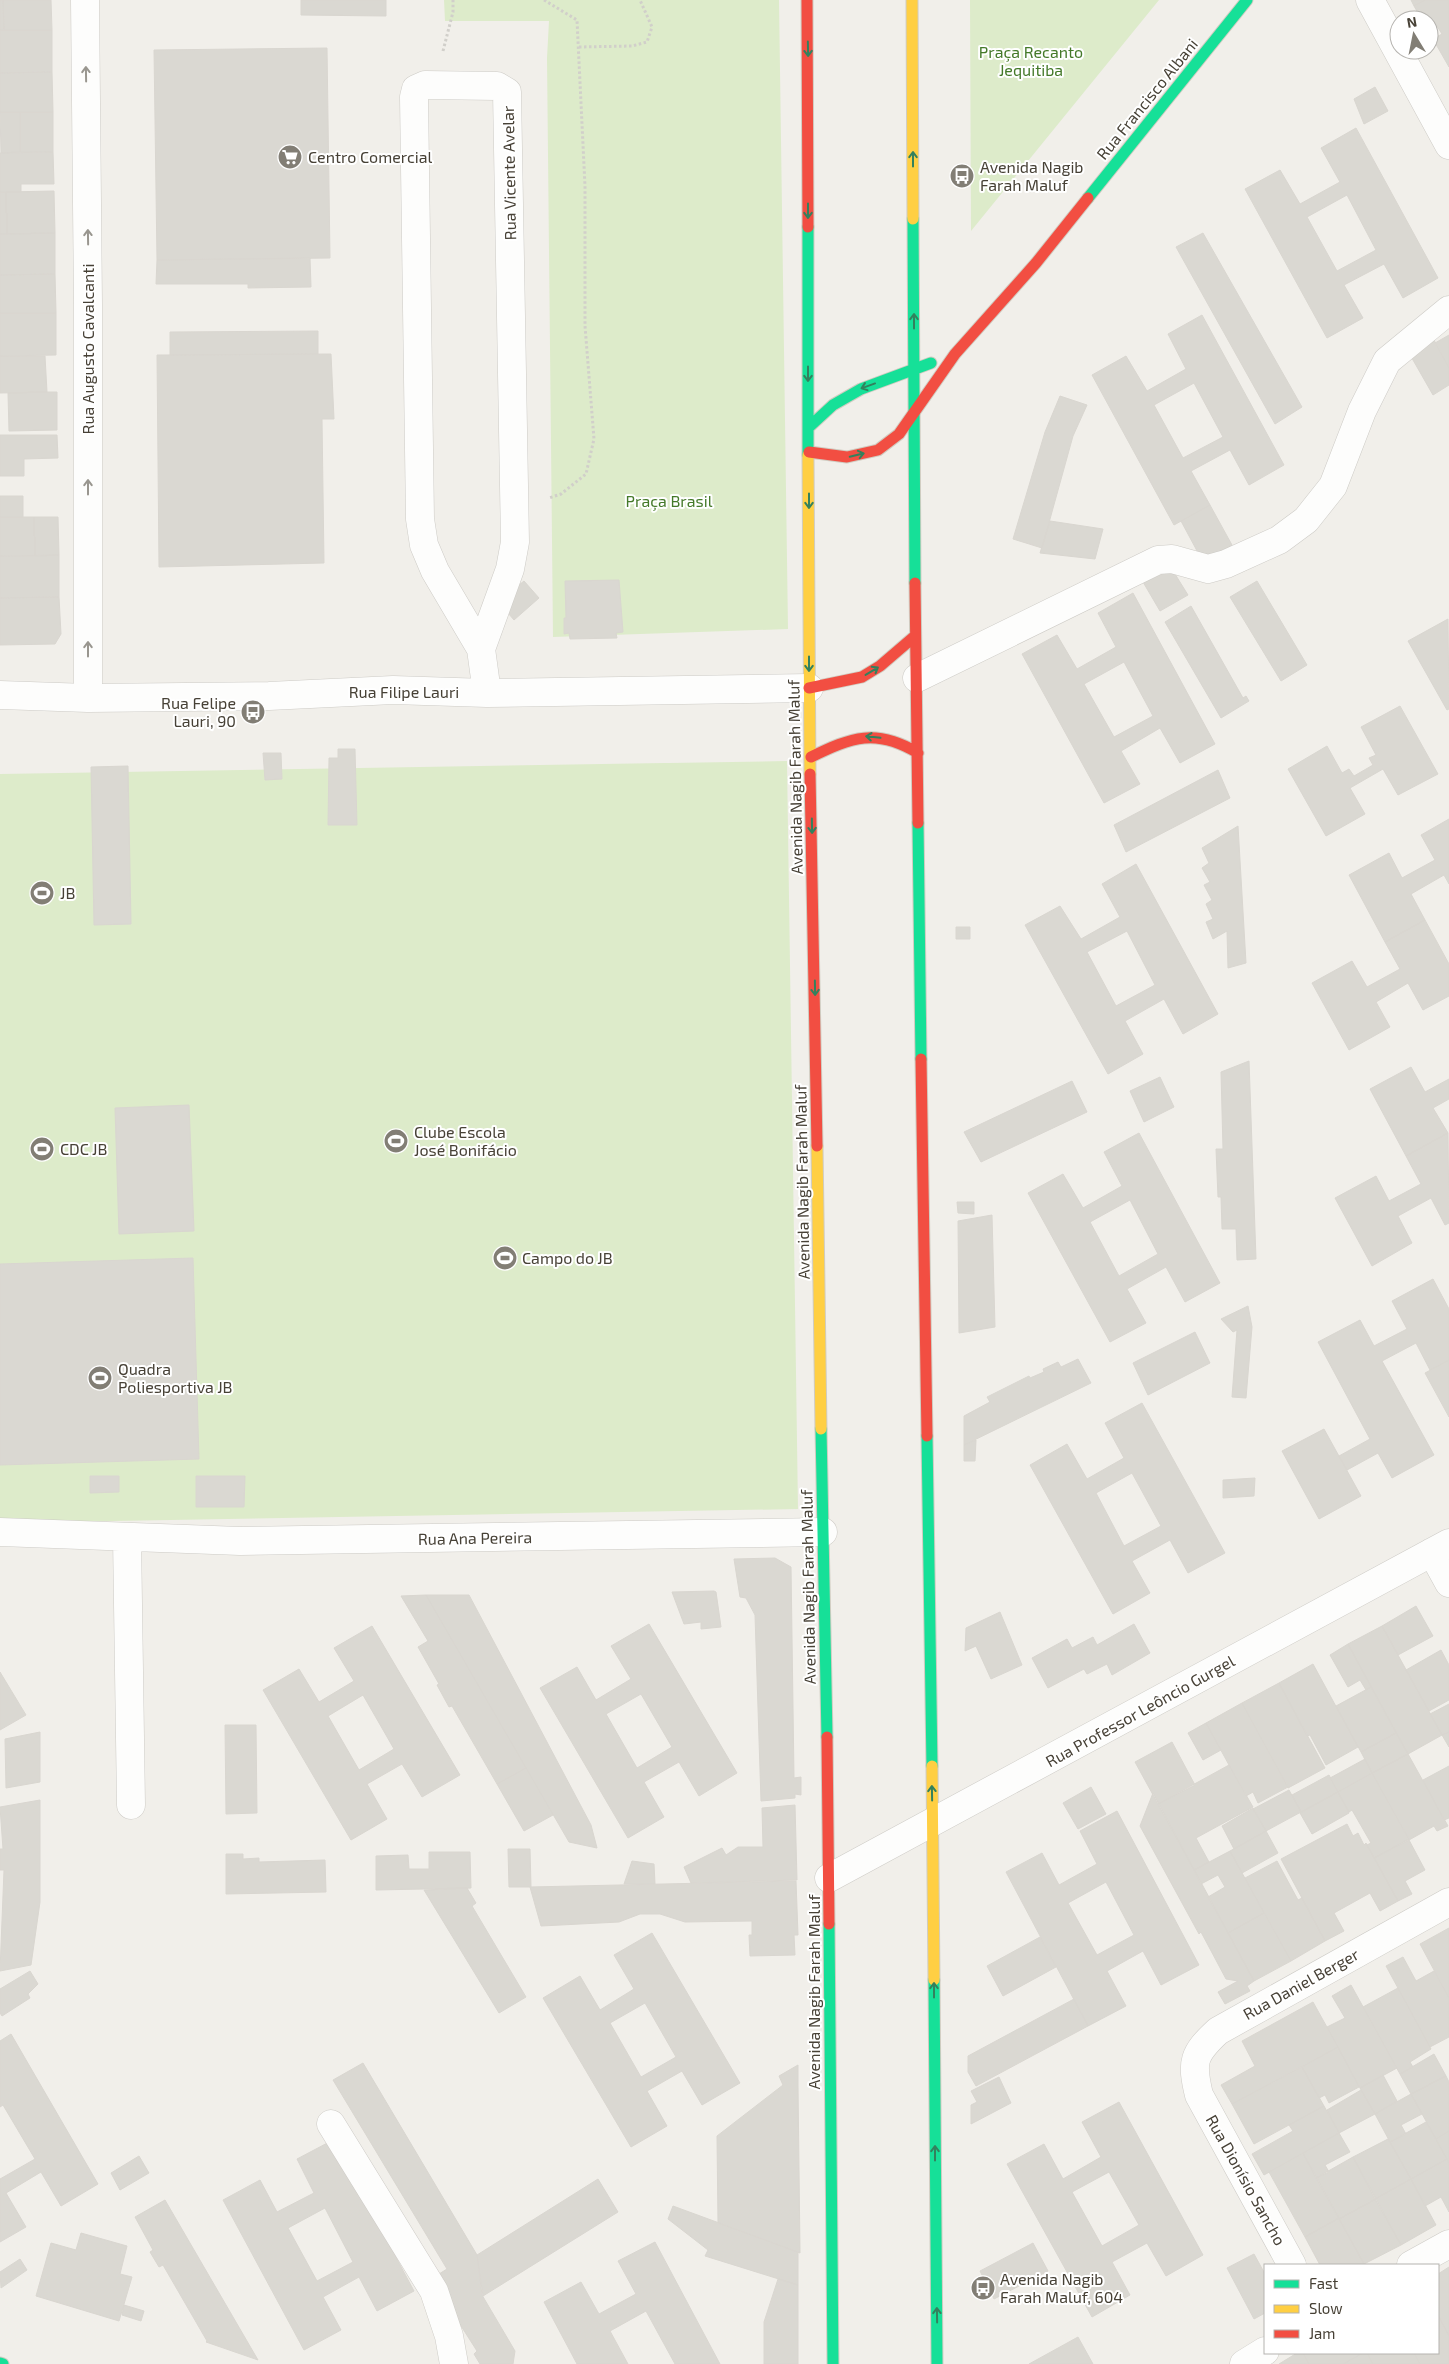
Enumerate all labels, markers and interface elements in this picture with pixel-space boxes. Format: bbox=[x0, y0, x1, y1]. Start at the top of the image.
north arrow bbox=[1389, 10, 1439, 60]
text: N bbox=[1405, 12, 1418, 31]
street label: Rua Francisco Albani bbox=[1092, 34, 1201, 163]
one-way arrow bbox=[803, 40, 813, 56]
park label: Praça Recanto Jequitiba bbox=[979, 42, 1083, 79]
one-way arrow bbox=[81, 67, 90, 83]
street label: Rua Vicente Avelar bbox=[498, 105, 519, 241]
supermarket icon: Centro Comercial bbox=[277, 144, 303, 170]
place label: Centro Comercial bbox=[308, 147, 433, 166]
one-way arrow bbox=[908, 151, 918, 168]
place label: Avenida Nagib Farah Maluf bbox=[980, 157, 1083, 194]
bus stop icon: Avenida Nagib Farah Maluf bbox=[949, 163, 975, 189]
one-way arrow bbox=[803, 202, 813, 219]
one-way arrow bbox=[83, 229, 92, 245]
street label: Rua Augusto Cavalcanti bbox=[78, 264, 97, 434]
one-way arrow bbox=[909, 314, 919, 330]
one-way arrow bbox=[803, 365, 813, 381]
one-way arrow bbox=[861, 382, 876, 391]
one-way arrow bbox=[848, 450, 864, 459]
one-way arrow bbox=[83, 479, 93, 496]
park label: Praça Brasil bbox=[626, 491, 713, 511]
one-way arrow bbox=[804, 492, 814, 509]
one-way arrow bbox=[83, 642, 93, 658]
one-way arrow bbox=[804, 655, 814, 671]
one-way arrow bbox=[865, 665, 879, 675]
street label: Avenida Nagib Farah Maluf bbox=[783, 678, 806, 875]
street label: Rua Filipe Lauri bbox=[349, 682, 459, 701]
place label: Rua Felipe Lauri, 90 bbox=[161, 693, 236, 730]
bus stop icon: Rua Felipe Lauri, 90 bbox=[240, 699, 266, 725]
one-way arrow bbox=[865, 733, 881, 742]
one-way arrow bbox=[807, 818, 817, 834]
sports icon: JB bbox=[29, 880, 55, 906]
place label: JB bbox=[60, 883, 75, 902]
one-way arrow bbox=[810, 980, 820, 996]
street label: Avenida Nagib Farah Maluf bbox=[790, 1083, 813, 1280]
place label: Clube Escola José Bonifácio bbox=[414, 1122, 517, 1159]
sports icon: Clube Escola José Bonifácio bbox=[383, 1128, 409, 1154]
sports icon: CDC JB bbox=[29, 1136, 55, 1162]
place label: CDC JB bbox=[60, 1139, 107, 1158]
sports icon: Campo do JB bbox=[492, 1245, 518, 1271]
place label: Campo do JB bbox=[522, 1248, 613, 1267]
place label: Quadra Poliesportiva JB bbox=[118, 1359, 233, 1396]
sports icon: Quadra Poliesportiva JB bbox=[87, 1365, 113, 1391]
street label: Avenida Nagib Farah Maluf bbox=[796, 1488, 819, 1685]
street label: Rua Ana Pereira bbox=[418, 1527, 532, 1548]
street label: Rua Professor Leôncio Gurgel bbox=[1042, 1651, 1238, 1770]
one-way arrow bbox=[927, 1785, 937, 1802]
street label: Avenida Nagib Farah Maluf bbox=[804, 1894, 823, 2089]
street label: Rua Daniel Berger bbox=[1240, 1944, 1362, 2023]
one-way arrow bbox=[929, 1983, 939, 1999]
street label: Rua Dionísio Sancho bbox=[1203, 2111, 1290, 2248]
one-way arrow bbox=[930, 2145, 940, 2162]
legend bbox=[1264, 2264, 1439, 2354]
place label: Avenida Nagib Farah Maluf, 604 bbox=[1000, 2269, 1123, 2306]
text: Fast bbox=[1309, 2274, 1339, 2292]
bus stop icon: Avenida Nagib Farah Maluf, 604 bbox=[970, 2275, 996, 2301]
text: Slow bbox=[1309, 2299, 1343, 2317]
one-way arrow bbox=[932, 2308, 941, 2324]
text: Jam bbox=[1309, 2324, 1335, 2342]

